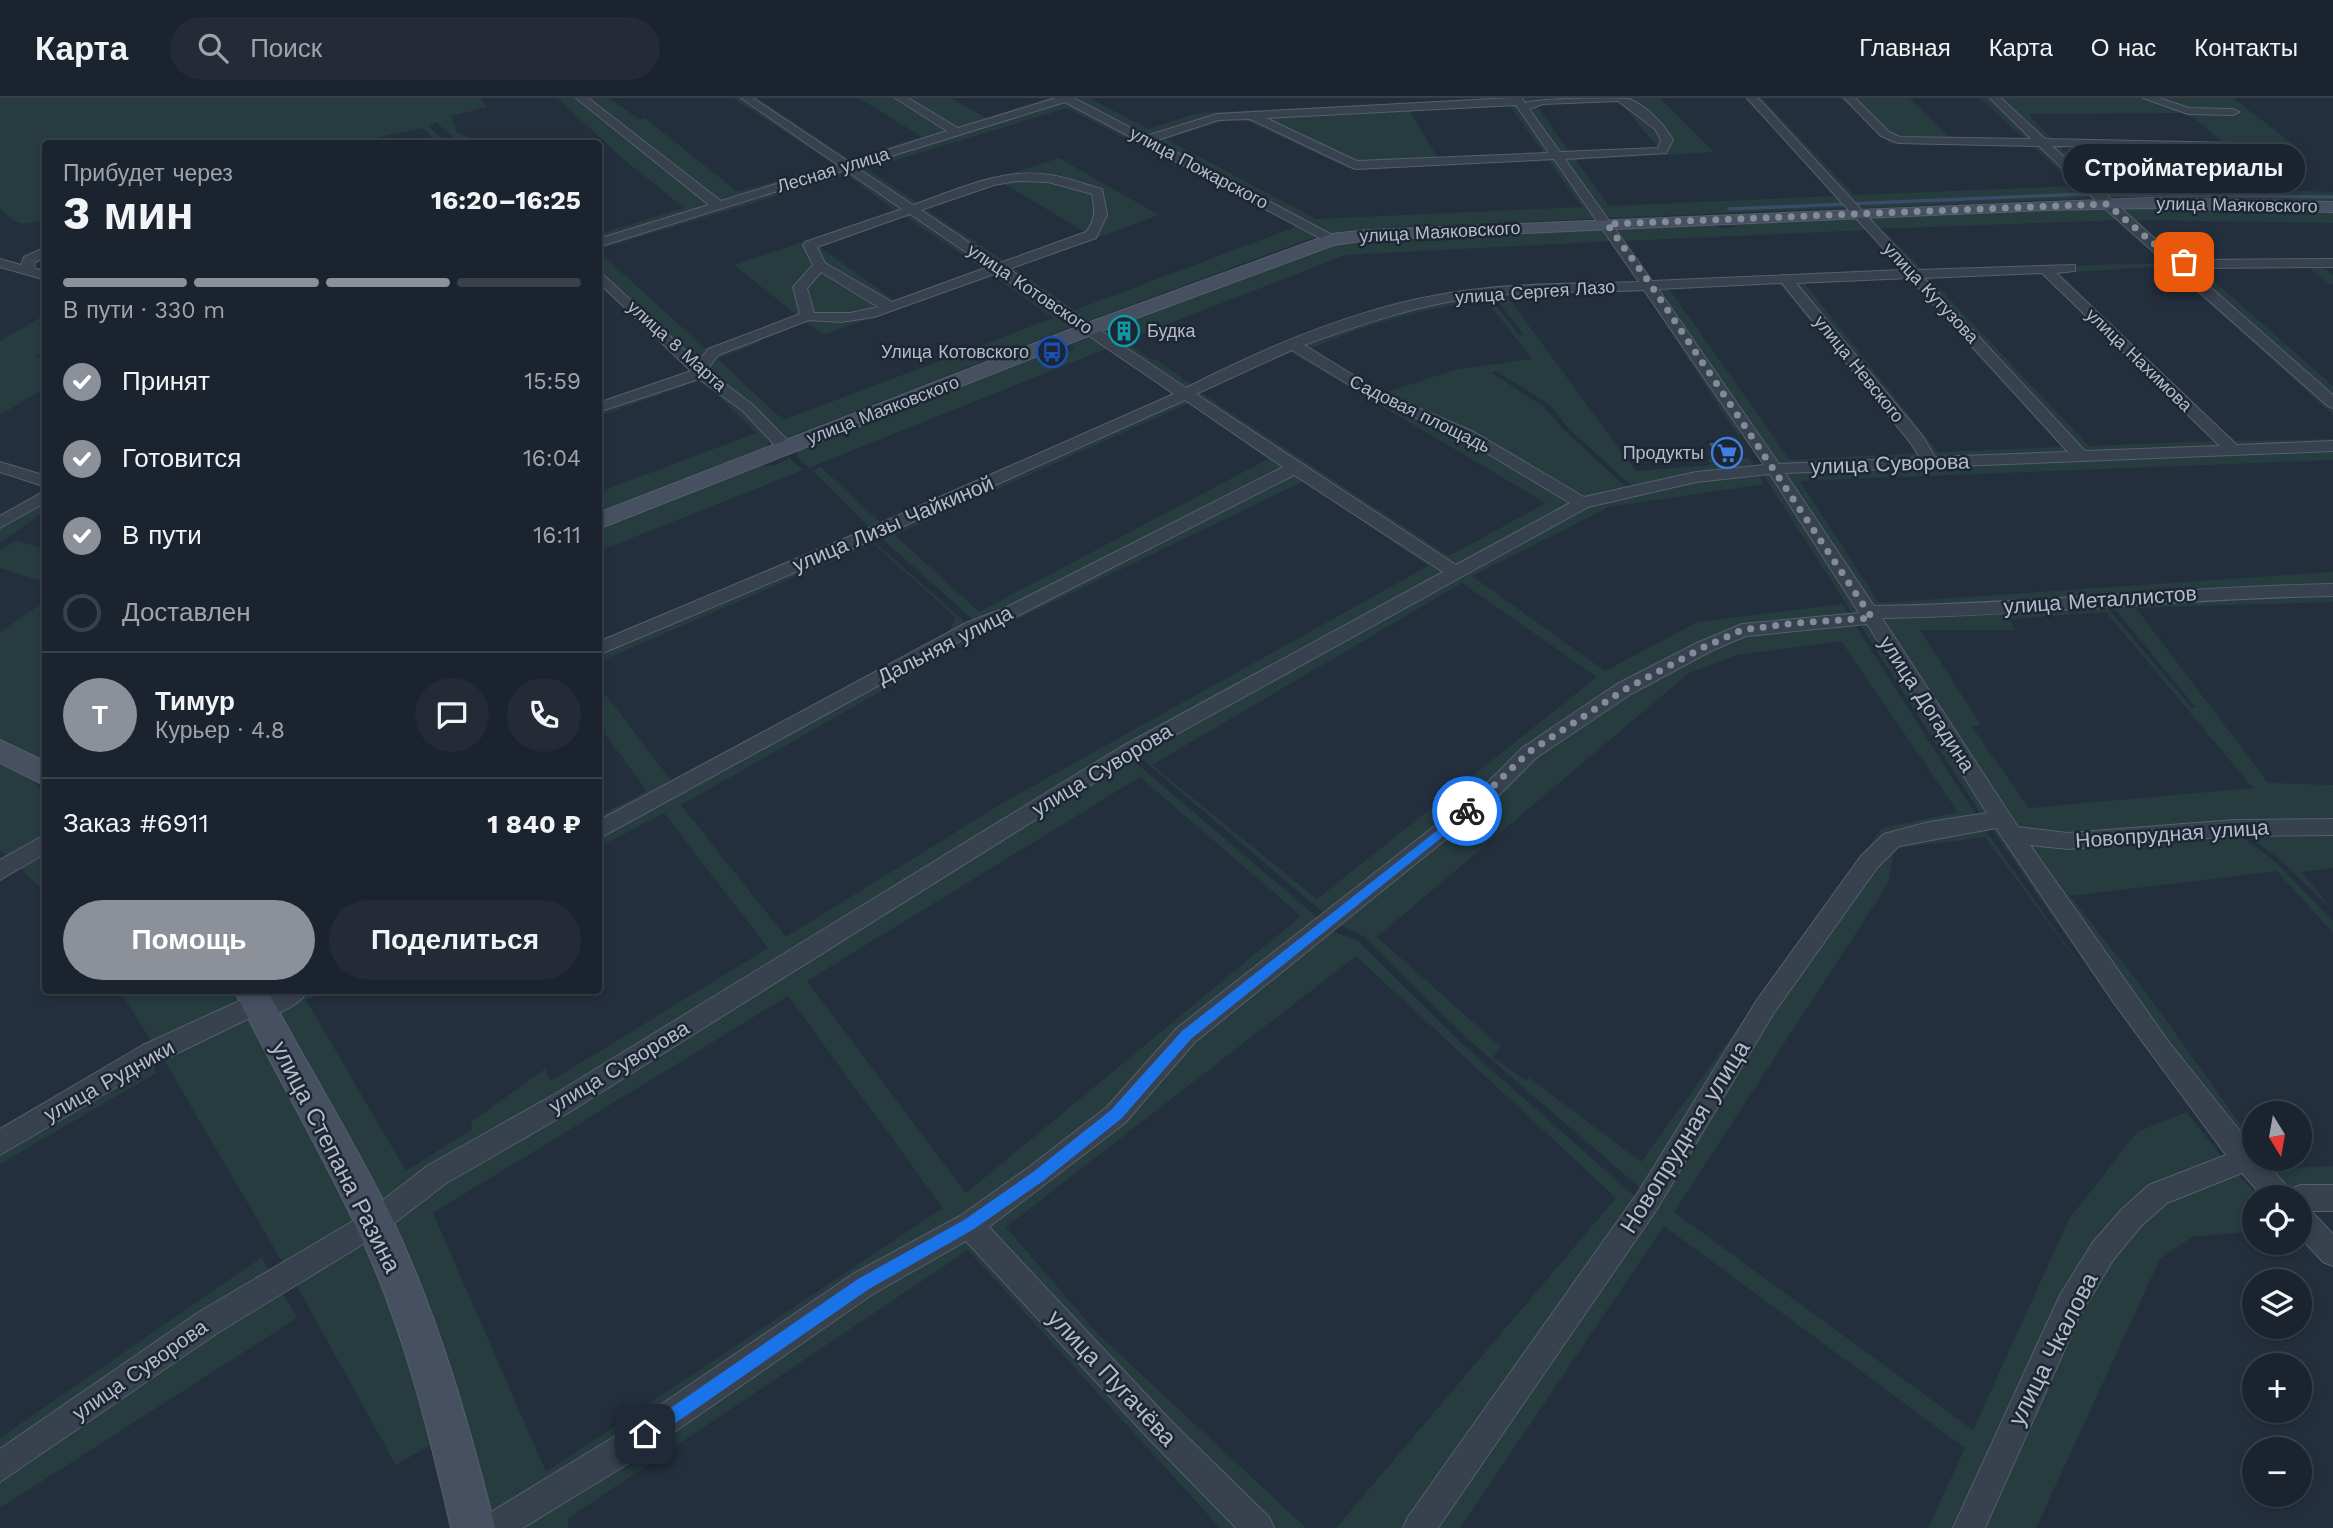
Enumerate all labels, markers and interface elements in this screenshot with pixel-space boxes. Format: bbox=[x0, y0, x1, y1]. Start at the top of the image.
search box bbox=[170, 17, 660, 80]
text: Карта bbox=[35, 29, 128, 68]
icon: search bbox=[194, 29, 232, 67]
text: Поиск bbox=[250, 33, 322, 63]
text: Главная bbox=[1859, 34, 1951, 62]
text: Карта bbox=[1989, 34, 2053, 62]
text: О нас bbox=[2091, 34, 2156, 62]
text: Контакты bbox=[2194, 34, 2298, 62]
street label: улица Пожарского bbox=[1126, 122, 1272, 213]
street label: Лесная улица bbox=[774, 142, 892, 197]
callout: Стройматериалы bbox=[2063, 143, 2305, 192]
text: Стройматериалы bbox=[2085, 155, 2283, 182]
text: Прибудет через bbox=[63, 160, 233, 187]
text: 16:20–16:25 bbox=[431, 185, 581, 215]
text: 3 мин bbox=[63, 186, 194, 240]
street label: улица Маяковского bbox=[2156, 193, 2318, 216]
street label: улица Маяковского bbox=[1359, 217, 1521, 246]
pin bbox=[2154, 232, 2214, 292]
street label: улица Кутузова bbox=[1879, 238, 1984, 348]
street label: улица Котовского bbox=[964, 239, 1097, 338]
icon: bag bbox=[2165, 243, 2203, 281]
street label: улица Сергея Лазо bbox=[1454, 275, 1616, 308]
street label: улица 8 Марта bbox=[624, 296, 732, 396]
text: В пути · 330 m bbox=[63, 297, 225, 324]
street label: улица Нахимова bbox=[2082, 304, 2198, 416]
street label: улица Невского bbox=[1810, 311, 1909, 426]
building icon: Будка bbox=[1107, 314, 1141, 348]
place label: Будка bbox=[1147, 320, 1197, 341]
bus stop icon: Улица Котовского bbox=[1035, 335, 1069, 369]
place label: Улица Котовского bbox=[881, 341, 1029, 362]
icon: check bbox=[63, 363, 101, 401]
text: Принят bbox=[122, 366, 210, 396]
text: 15:59 bbox=[524, 368, 581, 395]
street label: Садовая площадь bbox=[1346, 370, 1494, 457]
street label: улица Маяковского bbox=[804, 371, 962, 448]
supermarket icon: Продукты bbox=[1710, 436, 1744, 470]
icon: check bbox=[63, 440, 101, 478]
place label: Продукты bbox=[1623, 442, 1704, 463]
text: Готовится bbox=[122, 443, 241, 473]
text: 16:04 bbox=[523, 445, 581, 472]
street label: улица Суворова bbox=[1810, 448, 1970, 479]
street label: улица Лизы Чайкиной bbox=[789, 470, 997, 577]
icon: check bbox=[63, 517, 101, 555]
text: В пути bbox=[122, 520, 202, 550]
text: 16:11 bbox=[533, 522, 581, 549]
street label: улица Металлистов bbox=[2003, 580, 2197, 619]
text: Доставлен bbox=[122, 597, 251, 627]
street label: Дальняя улица bbox=[873, 600, 1017, 689]
street label: улица Догадина bbox=[1874, 631, 1981, 777]
button: chat bbox=[415, 678, 489, 752]
button: phone bbox=[507, 678, 581, 752]
text: Тимур bbox=[155, 686, 235, 716]
text: Т bbox=[92, 700, 108, 730]
text: Курьер · 4.8 bbox=[155, 717, 285, 744]
street label: улица Суворова bbox=[1027, 718, 1177, 821]
courier bbox=[1432, 776, 1502, 846]
icon: bike bbox=[1448, 792, 1486, 830]
text: Заказ #6911 bbox=[63, 808, 209, 838]
text: 1 840 ₽ bbox=[487, 809, 581, 839]
street label: Новопрудная улица bbox=[2074, 814, 2270, 853]
button: Помощь bbox=[63, 900, 315, 980]
button: Поделиться bbox=[329, 900, 581, 980]
street label: улица Суворова bbox=[544, 1015, 694, 1118]
street label: улица Рудники bbox=[39, 1034, 178, 1127]
street label: Новопрудная улица bbox=[1614, 1035, 1756, 1238]
street label: улица Степана Разина bbox=[265, 1037, 407, 1278]
north arrow bbox=[2242, 1101, 2312, 1171]
map controls bbox=[2242, 1101, 2312, 1507]
button: locate bbox=[2242, 1185, 2312, 1255]
street label: улица Чкалова bbox=[2002, 1267, 2104, 1430]
button: layers bbox=[2242, 1269, 2312, 1339]
street label: улица Пугачёва bbox=[1042, 1304, 1183, 1452]
street label: улица Суворова bbox=[67, 1314, 212, 1425]
button: + bbox=[2242, 1353, 2312, 1423]
pin bbox=[615, 1404, 675, 1464]
icon: home bbox=[626, 1415, 664, 1453]
button: − bbox=[2242, 1437, 2312, 1507]

